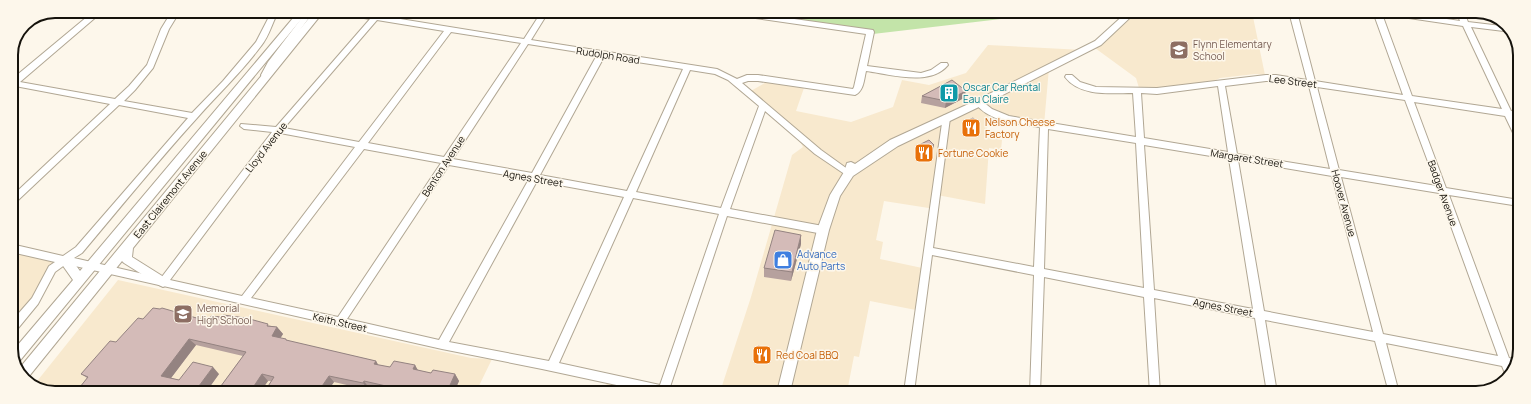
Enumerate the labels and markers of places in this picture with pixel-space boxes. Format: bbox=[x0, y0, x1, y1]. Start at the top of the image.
place label: Flynn Elementary School bbox=[1193, 37, 1272, 63]
school or university icon: Flynn Elementary School bbox=[1168, 39, 1190, 61]
place label: Oscar Car Rental Eau Claire bbox=[963, 80, 1040, 106]
building icon: Oscar Car Rental Eau Claire bbox=[938, 82, 960, 104]
place label: Nelson Cheese Factory bbox=[985, 115, 1055, 141]
restaurant icon: Nelson Cheese Factory bbox=[960, 117, 982, 139]
restaurant icon: Fortune Cookie bbox=[913, 142, 935, 164]
place label: Fortune Cookie bbox=[938, 146, 1008, 160]
place label: Advance Auto Parts bbox=[797, 247, 845, 273]
shop icon: Advance Auto Parts bbox=[772, 249, 794, 271]
place label: Memorial High School bbox=[197, 301, 252, 327]
school or university icon: Memorial High School bbox=[172, 303, 194, 325]
restaurant icon: Red Coal BBQ bbox=[751, 344, 773, 366]
place label: Red Coal BBQ bbox=[776, 348, 839, 362]

